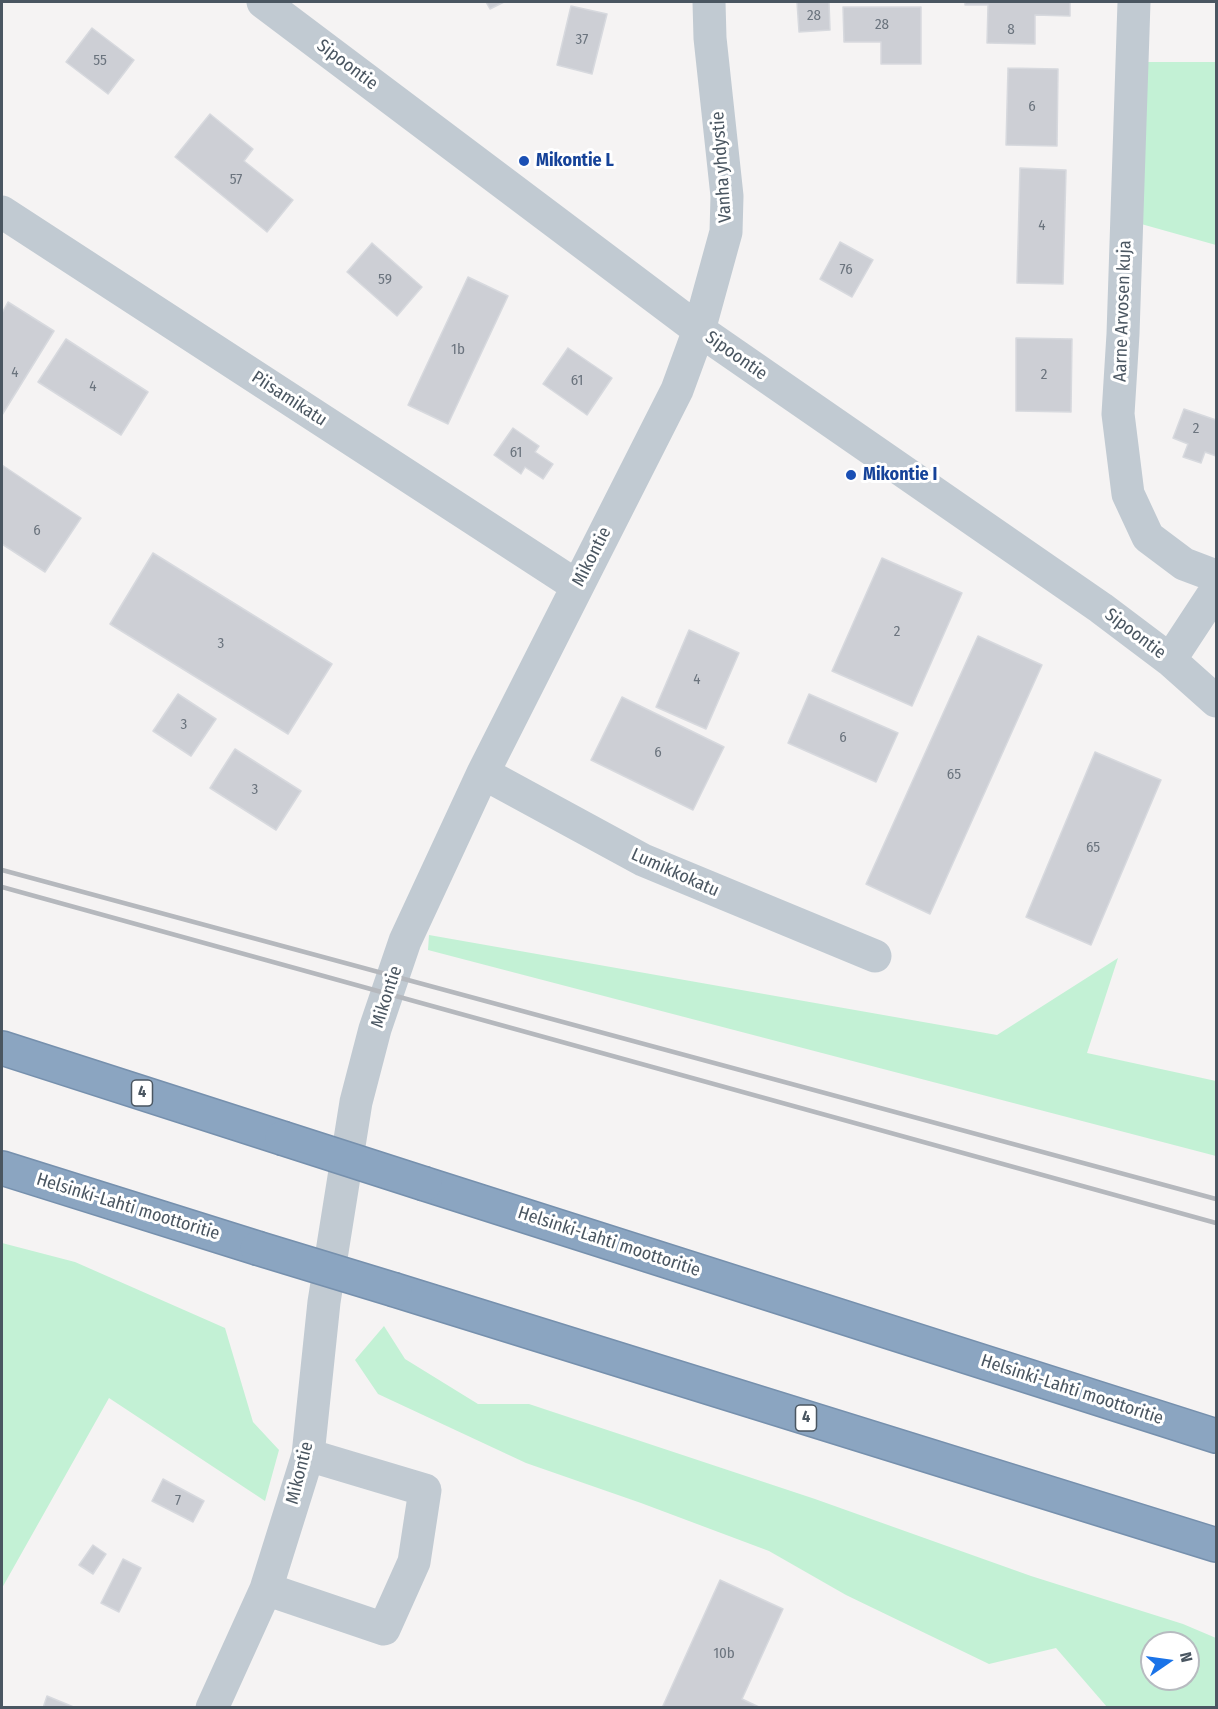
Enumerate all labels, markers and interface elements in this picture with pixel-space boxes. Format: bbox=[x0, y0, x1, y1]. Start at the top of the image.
house number: 28 bbox=[807, 7, 821, 25]
house number: 28 bbox=[875, 16, 889, 34]
house number: 8 bbox=[1007, 21, 1015, 39]
house number: 37 bbox=[576, 31, 588, 49]
street label: Sipoontie bbox=[312, 35, 382, 95]
house number: 55 bbox=[93, 52, 107, 70]
house number: 6 bbox=[1028, 98, 1036, 116]
street label: Vanha yhdystie bbox=[707, 111, 737, 223]
place label: Mikontie L bbox=[536, 150, 614, 172]
marker: Mikontie L bbox=[517, 154, 531, 168]
house number: 57 bbox=[230, 171, 242, 189]
house number: 4 bbox=[1038, 217, 1046, 235]
street label: Aarne Arvosen kuja bbox=[1110, 240, 1136, 382]
house number: 76 bbox=[839, 261, 853, 279]
house number: 59 bbox=[378, 271, 392, 289]
street label: Sipoontie bbox=[701, 327, 771, 385]
house number: 1b bbox=[451, 341, 465, 359]
house number: 4 bbox=[11, 364, 19, 382]
house number: 2 bbox=[1041, 366, 1047, 384]
street label: Piisamikatu bbox=[247, 367, 331, 431]
house number: 61 bbox=[571, 372, 583, 390]
house number: 4 bbox=[89, 378, 97, 396]
house number: 2 bbox=[1193, 420, 1199, 438]
house number: 61 bbox=[510, 444, 522, 462]
place label: Mikontie I bbox=[863, 464, 937, 486]
marker: Mikontie I bbox=[844, 468, 858, 482]
house number: 6 bbox=[33, 522, 41, 540]
street label: Mikontie bbox=[568, 524, 616, 590]
street label: Sipoontie bbox=[1100, 604, 1170, 664]
house number: 2 bbox=[894, 623, 900, 641]
house number: 3 bbox=[218, 635, 224, 653]
house number: 4 bbox=[693, 671, 701, 689]
house number: 3 bbox=[181, 716, 187, 734]
house number: 6 bbox=[839, 729, 847, 747]
house number: 6 bbox=[654, 744, 662, 762]
house number: 65 bbox=[947, 766, 961, 784]
house number: 3 bbox=[252, 781, 258, 799]
house number: 65 bbox=[1086, 839, 1100, 857]
street label: Lumikkokatu bbox=[628, 844, 722, 902]
street label: Mikontie bbox=[367, 963, 407, 1031]
road number: 4 bbox=[132, 1080, 152, 1106]
street label: Helsinki-Lahti moottoritie bbox=[34, 1169, 222, 1245]
street label: Helsinki-Lahti moottoritie bbox=[515, 1202, 703, 1282]
street label: Helsinki-Lahti moottoritie bbox=[978, 1350, 1166, 1430]
road number: 4 bbox=[796, 1405, 816, 1431]
street label: Mikontie bbox=[282, 1439, 318, 1507]
house number: 7 bbox=[175, 1492, 181, 1510]
north arrow bbox=[1140, 1631, 1200, 1691]
house number: 10b bbox=[713, 1645, 735, 1663]
text: N bbox=[1176, 1650, 1196, 1664]

